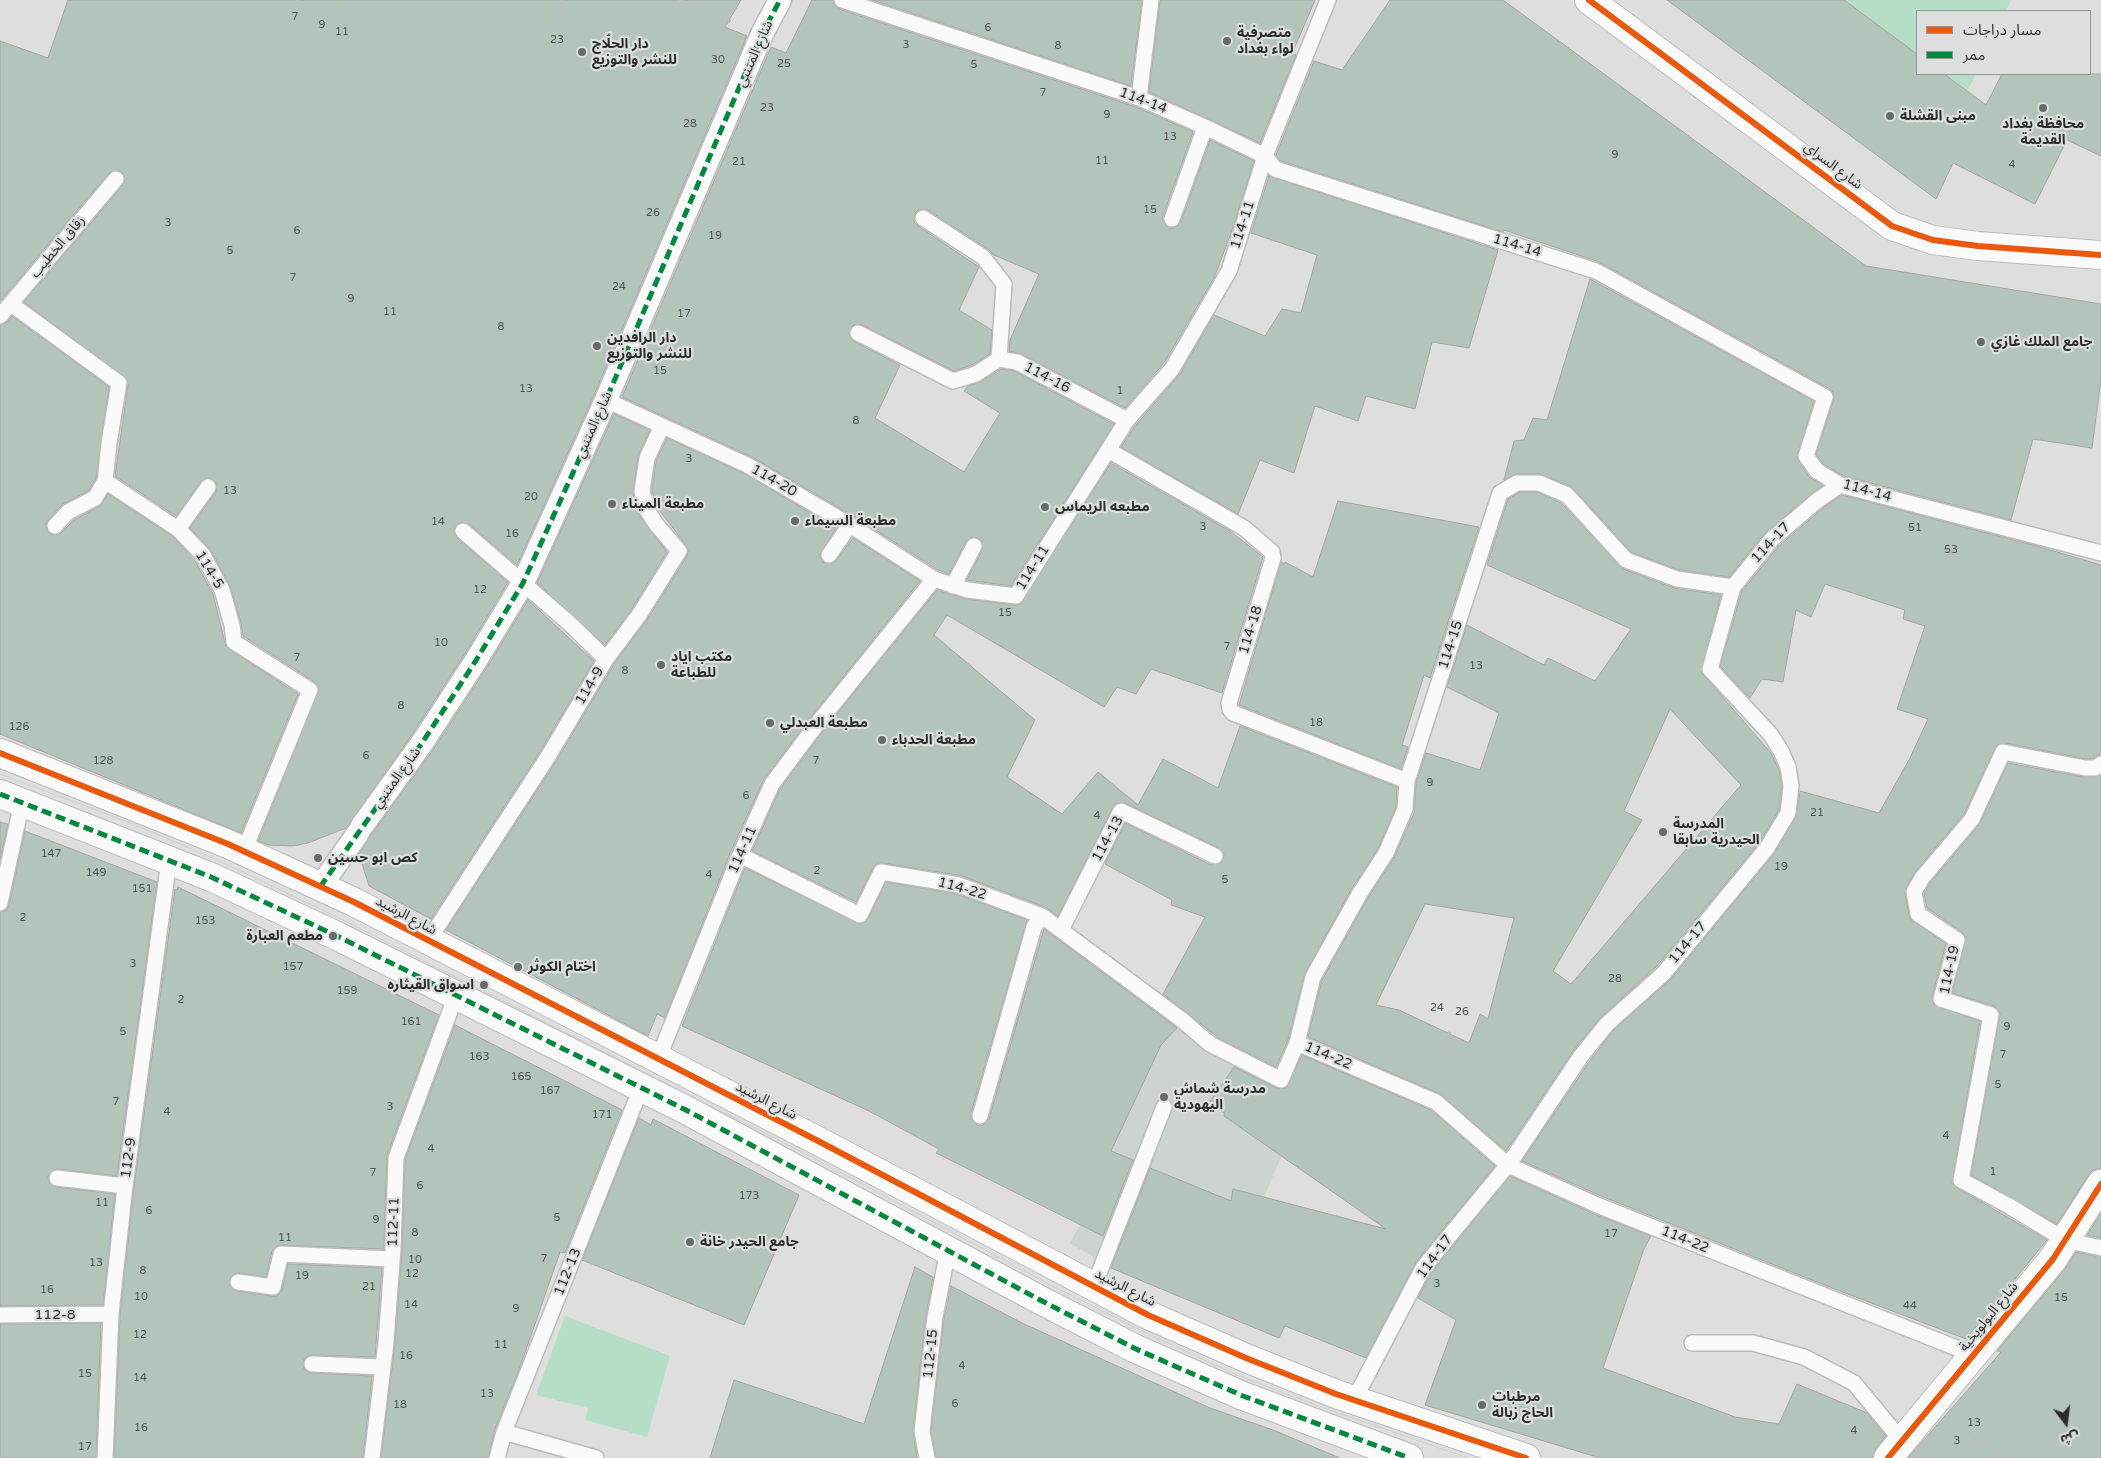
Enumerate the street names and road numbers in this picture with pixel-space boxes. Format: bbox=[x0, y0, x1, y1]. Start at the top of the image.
street label: شارع المتنبي bbox=[733, 18, 777, 90]
street label: 114-14 bbox=[1117, 84, 1169, 118]
street label: شارع السراي bbox=[1800, 139, 1866, 193]
street label: 114-11 bbox=[1227, 199, 1259, 251]
street label: زقاق الخطيب bbox=[27, 213, 89, 281]
street label: 114-14 bbox=[1491, 231, 1543, 261]
street label: 114-16 bbox=[1021, 359, 1073, 397]
street label: شارع المتنبي bbox=[572, 389, 616, 461]
street label: 114-20 bbox=[748, 461, 800, 501]
street label: 114-14 bbox=[1841, 476, 1893, 506]
street label: 114-17 bbox=[1748, 519, 1794, 567]
street label: 114-11 bbox=[1013, 542, 1053, 594]
street label: 114-5 bbox=[191, 548, 227, 592]
street label: 114-18 bbox=[1236, 604, 1266, 656]
street label: 114-15 bbox=[1435, 619, 1467, 671]
street label: 114-9 bbox=[572, 664, 608, 708]
street label: شارع المتنبي bbox=[369, 744, 425, 812]
street label: 114-13 bbox=[1089, 813, 1127, 865]
street label: 114-11 bbox=[725, 824, 761, 876]
street label: 114-22 bbox=[936, 874, 988, 904]
street label: شارع الرشيد bbox=[373, 893, 439, 939]
street label: 114-17 bbox=[1666, 919, 1710, 967]
street label: 114-19 bbox=[1937, 944, 1963, 996]
street label: 114-22 bbox=[1302, 1039, 1354, 1073]
street label: شارع الرشيد bbox=[732, 1078, 800, 1124]
street label: 112-9 bbox=[118, 1137, 140, 1179]
street label: 112-11 bbox=[385, 1197, 403, 1247]
street label: 114-22 bbox=[1659, 1223, 1711, 1257]
street label: 114-17 bbox=[1414, 1232, 1456, 1282]
street label: 112-13 bbox=[551, 1246, 585, 1298]
street label: شارع الرشيد bbox=[1091, 1265, 1159, 1311]
street label: شارع البولويخية bbox=[1956, 1279, 2022, 1355]
street label: 112-8 bbox=[35, 1307, 75, 1323]
street label: 112-15 bbox=[920, 1328, 942, 1380]

